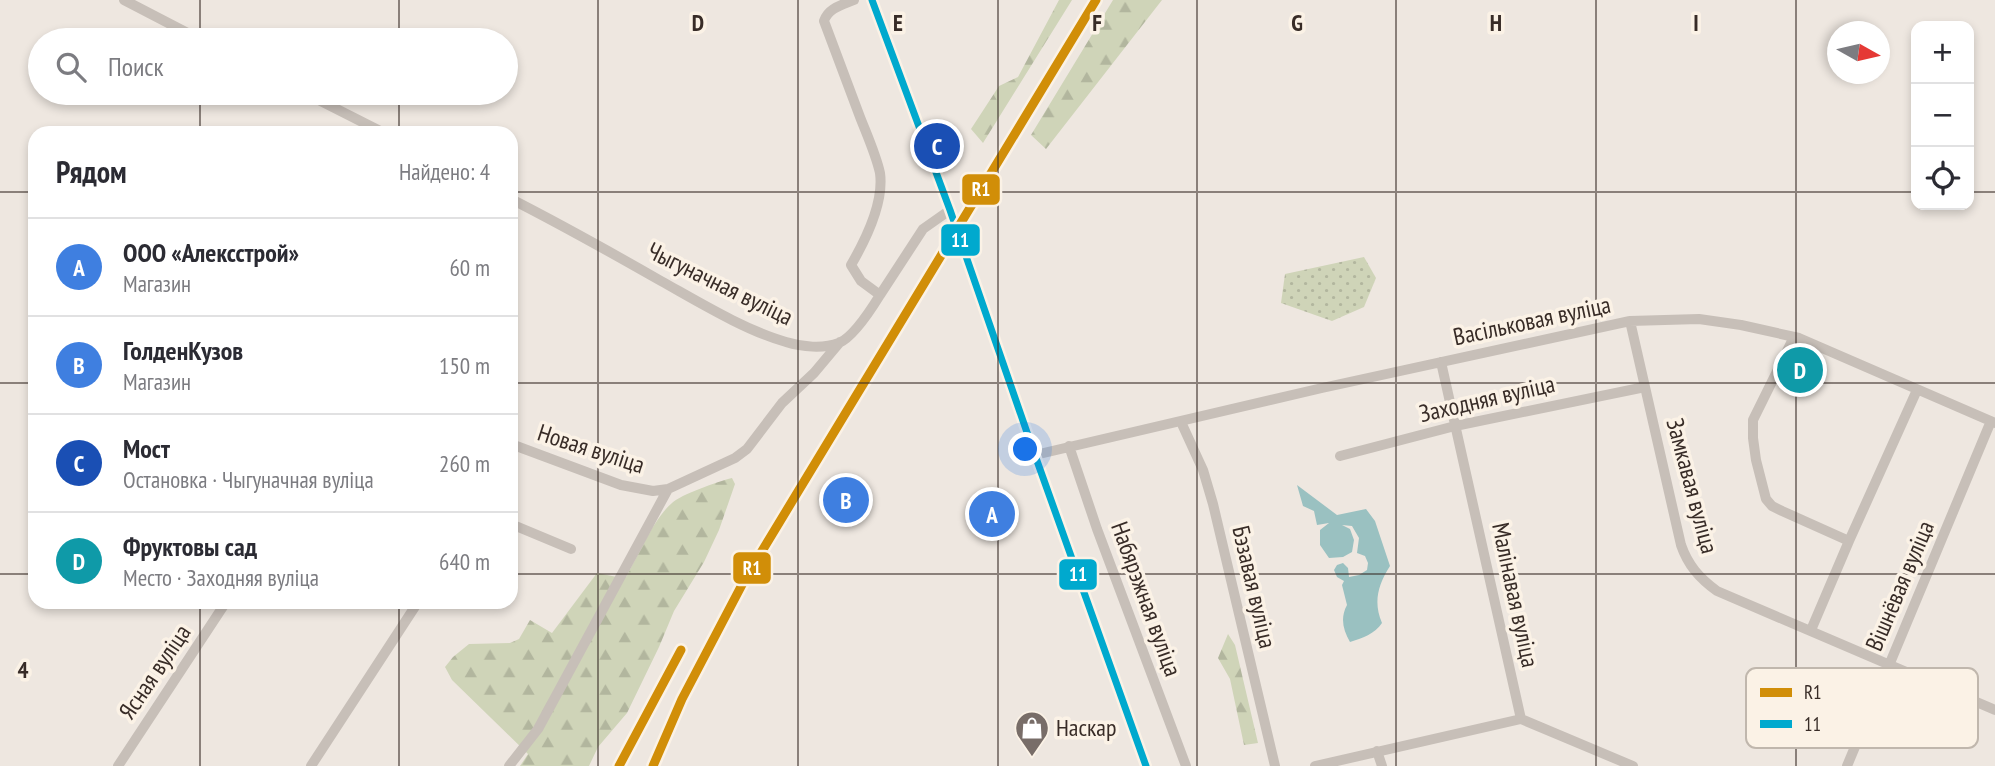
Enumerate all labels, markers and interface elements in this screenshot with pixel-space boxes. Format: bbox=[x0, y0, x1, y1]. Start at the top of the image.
text: D bbox=[692, 8, 704, 37]
text: E bbox=[893, 8, 903, 37]
text: F bbox=[1092, 8, 1102, 37]
text: G bbox=[1291, 8, 1303, 37]
text: H bbox=[1490, 8, 1502, 37]
text: I bbox=[1693, 8, 1699, 37]
north arrow bbox=[1827, 21, 1890, 84]
map controls bbox=[1911, 21, 1974, 210]
button: + bbox=[1911, 21, 1974, 84]
search box bbox=[28, 28, 518, 105]
icon: search bbox=[52, 48, 90, 86]
text: Поиск bbox=[108, 50, 164, 83]
button: − bbox=[1911, 84, 1974, 147]
pin: C bbox=[914, 120, 960, 172]
button: locate bbox=[1911, 147, 1974, 210]
text: Рядом bbox=[56, 152, 127, 191]
text: Найдено: 4 bbox=[399, 157, 490, 186]
line badge: R1 bbox=[961, 173, 1001, 206]
text: R1 bbox=[972, 177, 990, 201]
line badge: 11 bbox=[940, 223, 981, 257]
text: 11 bbox=[951, 228, 969, 252]
street label: Чыгуначная вуліца bbox=[642, 235, 798, 332]
text: ООО «Алексстрой» bbox=[123, 236, 299, 269]
text: A bbox=[73, 253, 85, 282]
text: 60 m bbox=[449, 253, 490, 282]
text: Магазин bbox=[123, 269, 191, 298]
street label: Васільковая вуліца bbox=[1450, 289, 1613, 352]
text: ГолденКузов bbox=[123, 334, 243, 367]
pin: D bbox=[1777, 344, 1823, 396]
text: B bbox=[73, 351, 85, 380]
text: 150 m bbox=[439, 351, 490, 380]
text: Магазин bbox=[123, 367, 191, 396]
street label: Заходняя вуліца bbox=[1416, 368, 1558, 429]
street label: Замкавая вуліца bbox=[1660, 415, 1725, 557]
street label: Новая вуліца bbox=[534, 417, 648, 480]
text: Мост bbox=[123, 432, 170, 465]
your location bbox=[1008, 432, 1042, 466]
text: C bbox=[74, 449, 84, 478]
text: 260 m bbox=[439, 449, 490, 478]
text: Остановка · Чыгуначная вуліца bbox=[123, 465, 374, 494]
pin: B bbox=[823, 474, 869, 526]
pin: A bbox=[969, 488, 1015, 540]
street label: Вішнёвая вуліца bbox=[1858, 516, 1941, 656]
street label: Набярэжная вуліца bbox=[1104, 517, 1189, 680]
street label: Малінавая вуліца bbox=[1485, 520, 1546, 670]
street label: Бэзавая вуліца bbox=[1225, 523, 1284, 651]
text: Фруктовы сад bbox=[123, 530, 257, 563]
text: D bbox=[73, 547, 85, 576]
text: 640 m bbox=[439, 547, 490, 576]
line badge: R1 bbox=[732, 551, 772, 585]
text: R1 bbox=[743, 556, 761, 580]
line badge: 11 bbox=[1058, 558, 1098, 591]
text: 11 bbox=[1069, 562, 1087, 586]
text: Место · Заходняя вуліца bbox=[123, 563, 319, 592]
street label: Ясная вуліца bbox=[112, 618, 198, 725]
text: 4 bbox=[18, 655, 29, 684]
legend bbox=[1746, 668, 1978, 748]
text: R1 bbox=[1804, 680, 1822, 704]
shop icon: Наскар bbox=[1013, 709, 1051, 758]
place label: Наскар bbox=[1056, 712, 1116, 743]
text: 11 bbox=[1804, 712, 1821, 736]

